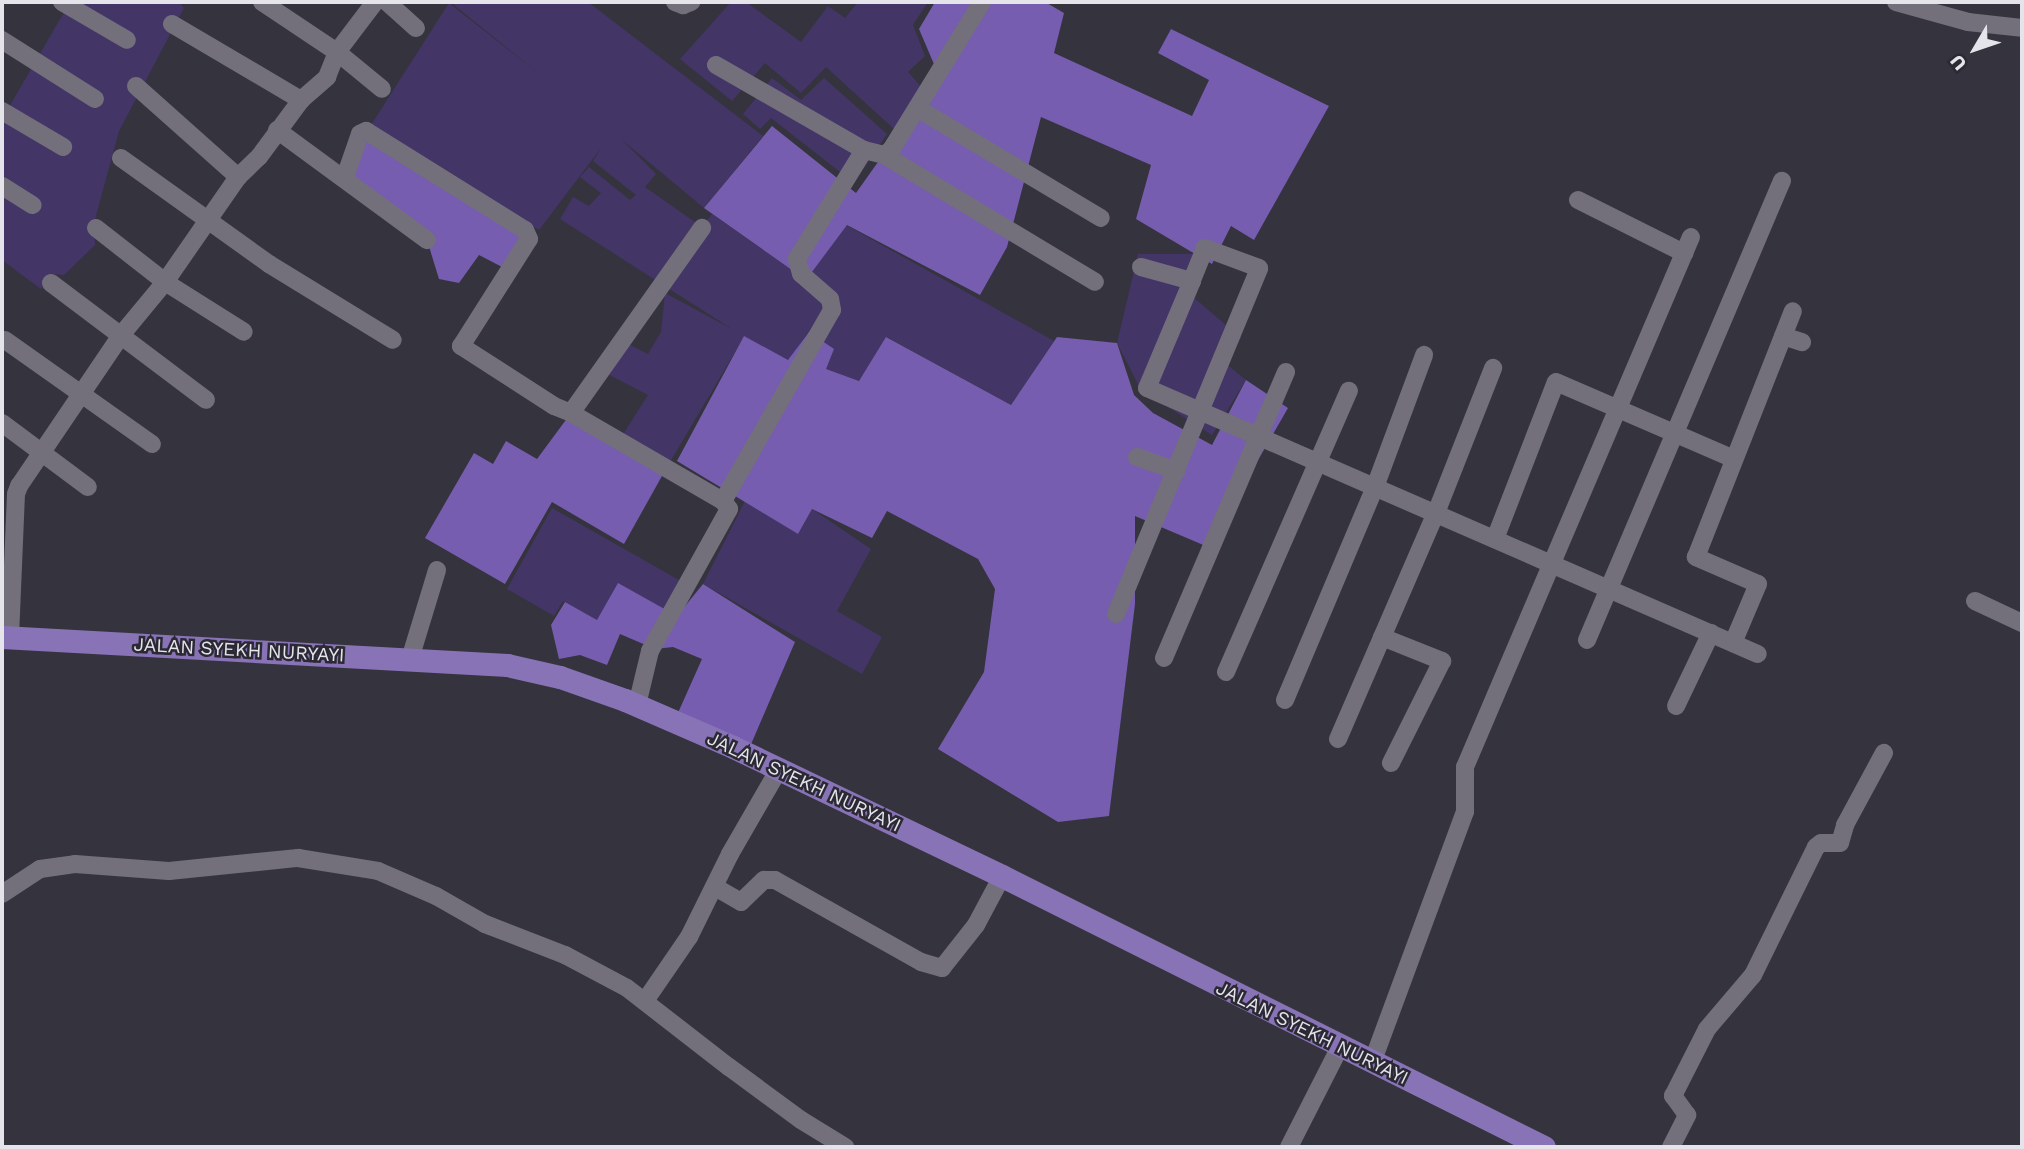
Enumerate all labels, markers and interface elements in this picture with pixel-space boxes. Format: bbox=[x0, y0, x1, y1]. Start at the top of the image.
north arrow bbox=[1940, 14, 2010, 84]
text: U bbox=[1945, 50, 1971, 75]
street label: JALAN SYEKH NURYAYI bbox=[133, 633, 345, 667]
street label: JALAN SYEKH NURYAYI bbox=[703, 727, 905, 837]
street label: JALAN SYEKH NURYAYI bbox=[1212, 976, 1412, 1090]

